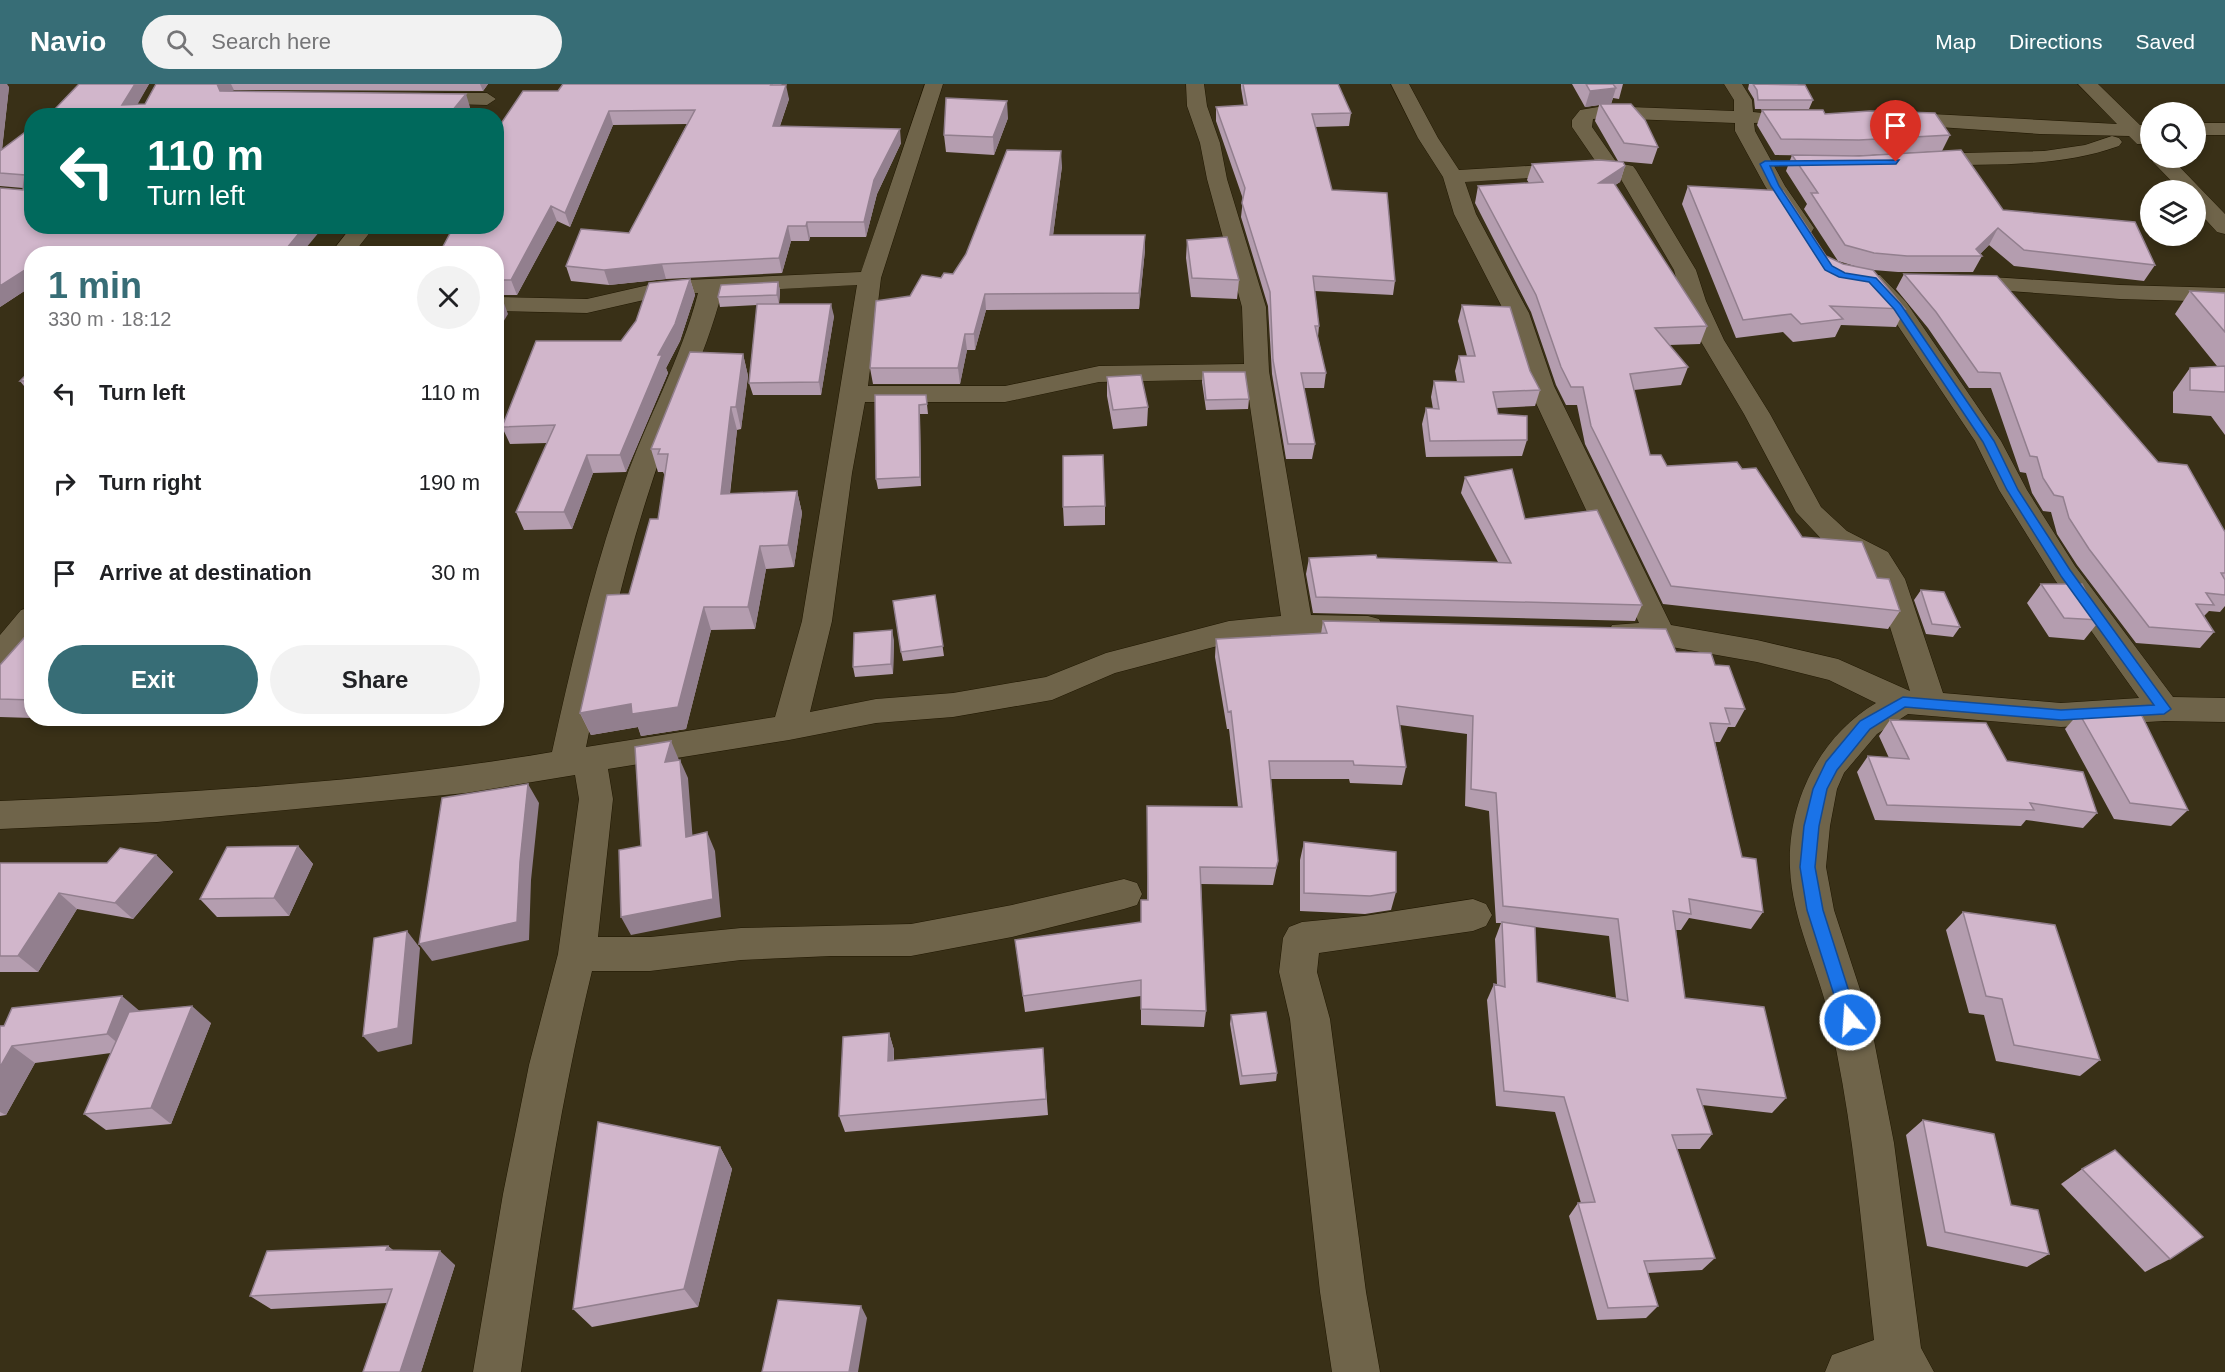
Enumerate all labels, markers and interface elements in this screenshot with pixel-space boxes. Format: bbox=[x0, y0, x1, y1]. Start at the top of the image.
search box bbox=[142, 15, 562, 69]
text: Navio bbox=[30, 26, 106, 57]
icon: search bbox=[163, 26, 196, 59]
text: Search here bbox=[211, 29, 331, 54]
text: Map bbox=[1935, 30, 1976, 53]
text: Directions bbox=[2009, 30, 2102, 53]
text: Saved bbox=[2135, 30, 2195, 53]
pin bbox=[1870, 100, 1921, 162]
map controls bbox=[2140, 102, 2206, 246]
button: search bbox=[2140, 102, 2206, 168]
icon: arrive bbox=[1879, 109, 1912, 142]
icon: left bbox=[48, 132, 126, 210]
text: 110 m bbox=[147, 132, 264, 179]
button: layers bbox=[2140, 180, 2206, 246]
text: Turn left bbox=[147, 181, 245, 211]
text: 1 min bbox=[48, 265, 142, 306]
button: close bbox=[417, 266, 480, 329]
text: 330 m · 18:12 bbox=[48, 308, 171, 330]
icon: left bbox=[48, 377, 81, 410]
text: Turn left bbox=[99, 380, 185, 405]
text: 110 m bbox=[420, 380, 480, 405]
icon: right bbox=[48, 467, 81, 500]
text: Turn right bbox=[99, 470, 201, 495]
text: 190 m bbox=[419, 470, 480, 495]
icon: arrive bbox=[48, 557, 81, 590]
text: Arrive at destination bbox=[99, 560, 312, 585]
text: 30 m bbox=[431, 560, 480, 585]
button: Exit bbox=[48, 645, 258, 714]
button: Share bbox=[270, 645, 480, 714]
position arrow bbox=[1818, 988, 1882, 1052]

